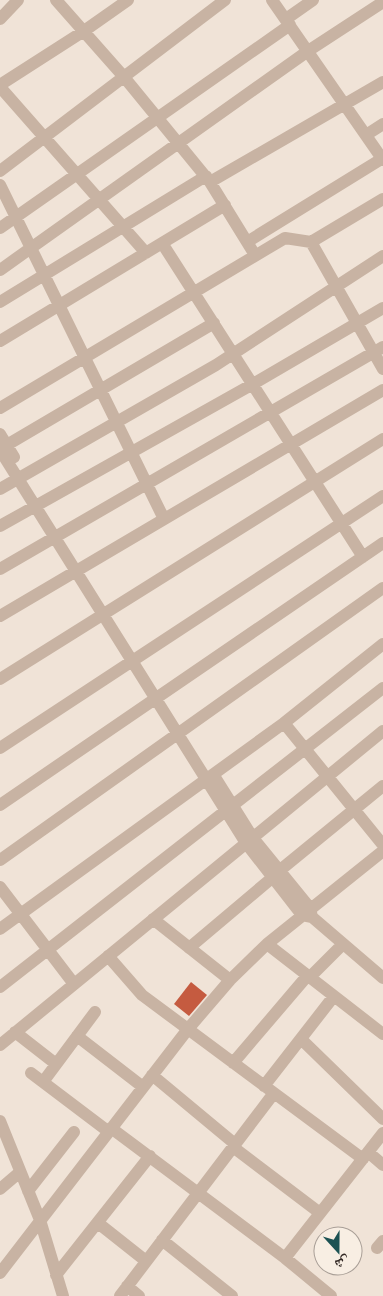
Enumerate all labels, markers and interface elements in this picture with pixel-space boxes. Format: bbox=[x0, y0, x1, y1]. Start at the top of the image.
north arrow bbox=[313, 1226, 363, 1276]
text: ش bbox=[332, 1252, 352, 1273]

